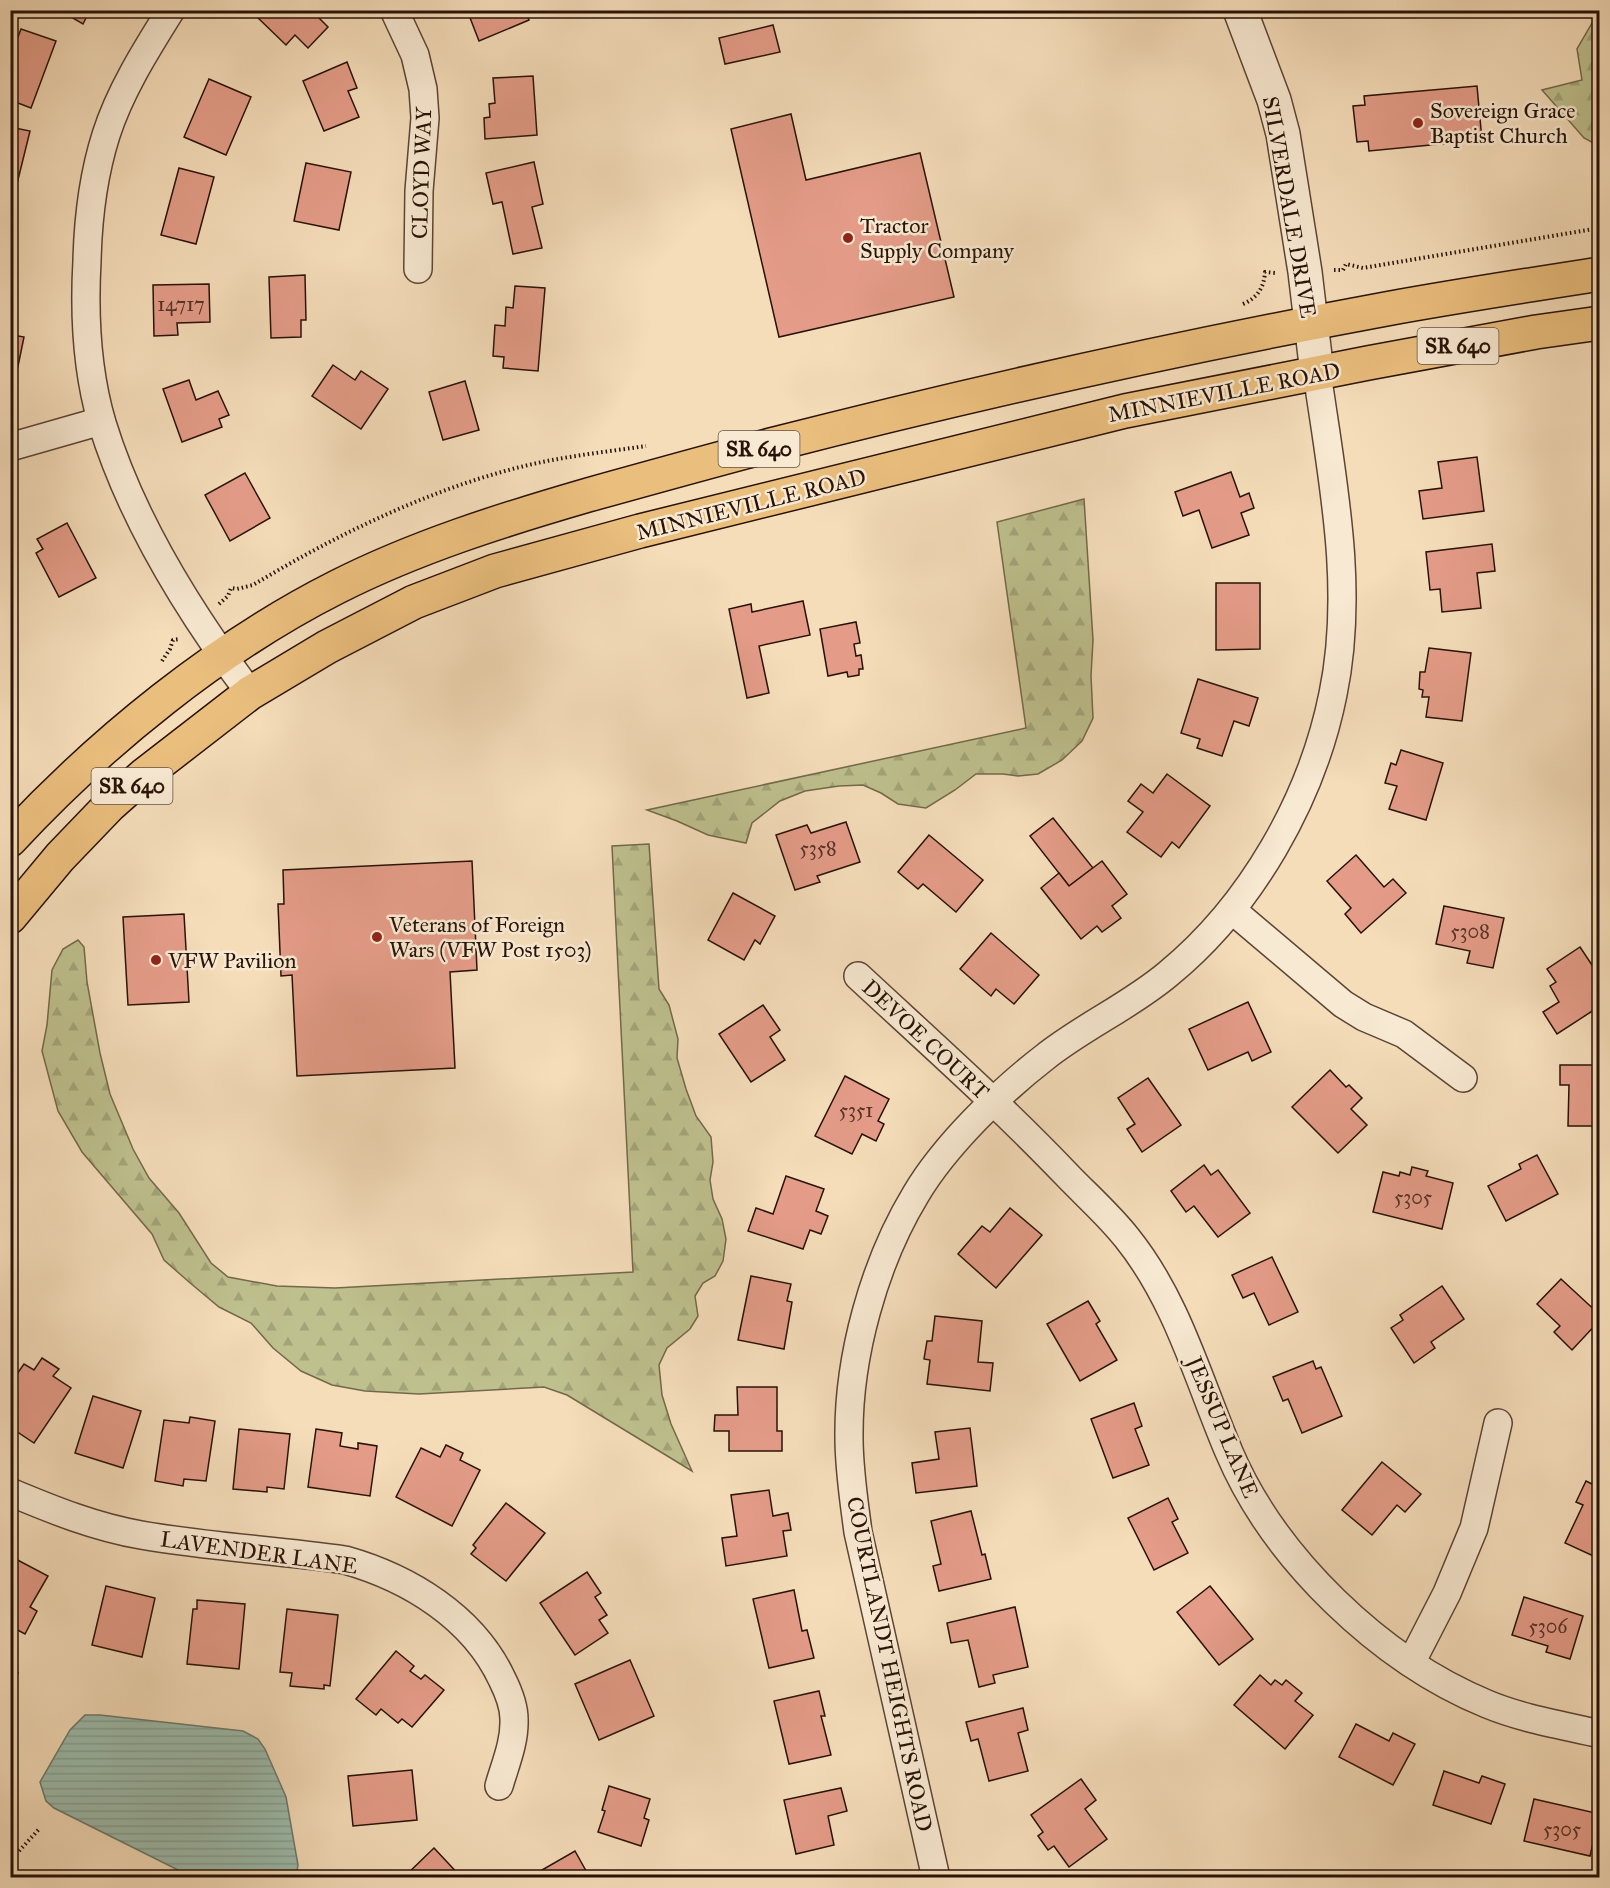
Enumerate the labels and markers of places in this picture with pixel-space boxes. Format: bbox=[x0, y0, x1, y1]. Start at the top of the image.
place label: Sovereign Grace Baptist Church bbox=[1430, 97, 1575, 149]
marker: Sovereign Grace Baptist Church bbox=[1411, 116, 1425, 130]
place label: Tractor Supply Company bbox=[860, 212, 1014, 264]
marker: Tractor Supply Company bbox=[841, 231, 855, 245]
place label: Veterans of Foreign Wars (VFW Post 1503) bbox=[388, 911, 592, 963]
marker: Veterans of Foreign Wars (VFW Post 1503) bbox=[370, 930, 384, 944]
place label: VFW Pavilion bbox=[167, 947, 296, 974]
marker: VFW Pavilion bbox=[149, 953, 163, 967]

